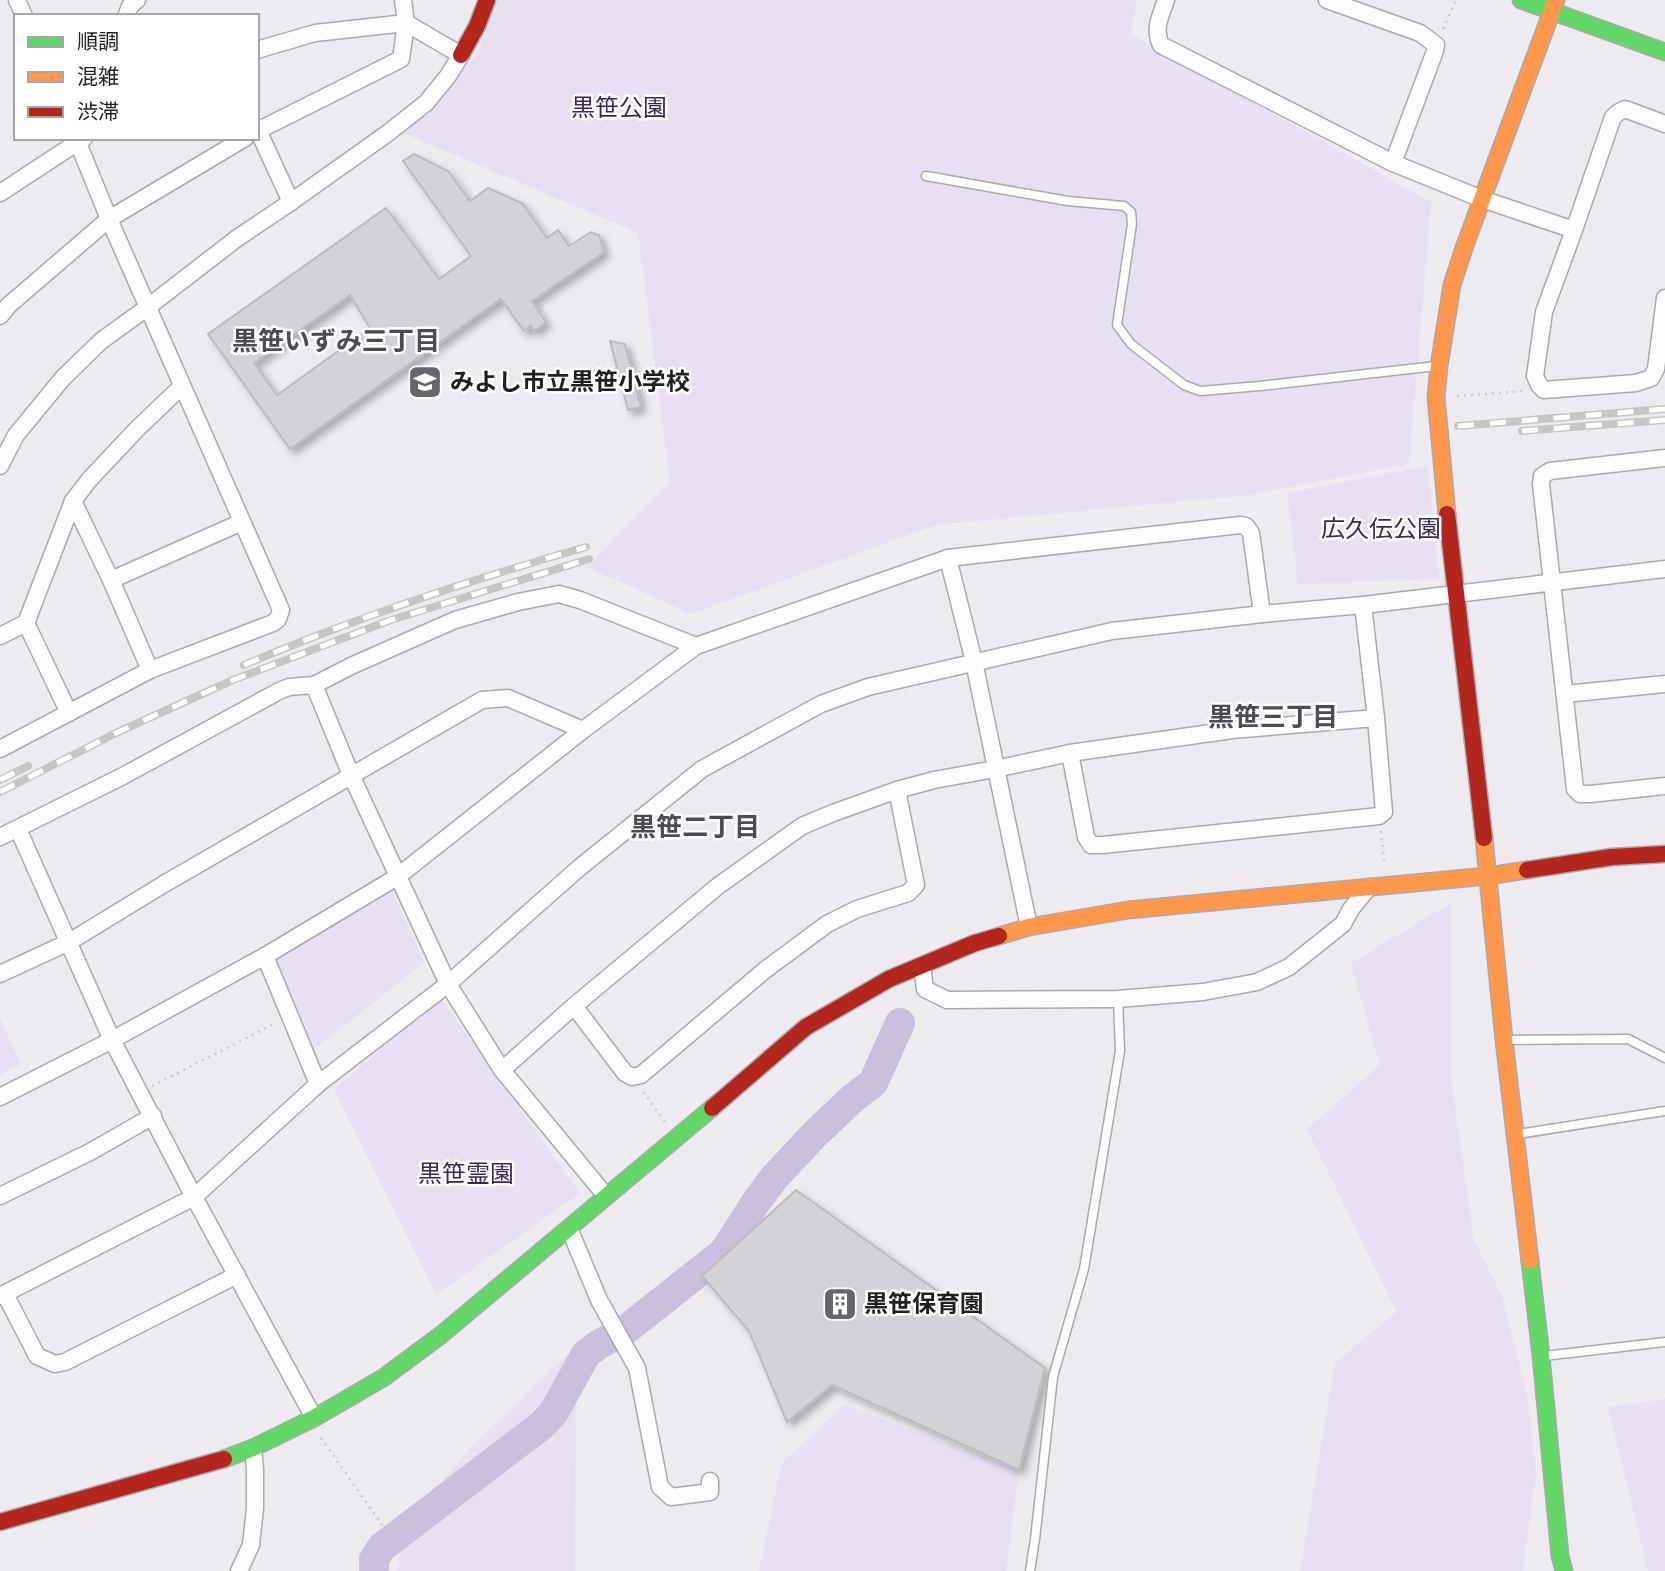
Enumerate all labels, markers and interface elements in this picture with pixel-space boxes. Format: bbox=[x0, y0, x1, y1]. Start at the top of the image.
legend bbox=[14, 14, 259, 140]
text: 順調 bbox=[77, 30, 119, 55]
text: 混雑 bbox=[77, 65, 119, 90]
park label: 黒笹公園 bbox=[571, 94, 667, 123]
text: 渋滞 bbox=[77, 100, 119, 125]
district label: 黒笹いずみ三丁目 bbox=[232, 327, 440, 358]
school or university icon: みよし市立黒笹小学校 bbox=[406, 363, 444, 401]
place label: みよし市立黒笹小学校 bbox=[450, 368, 690, 397]
park label: 広久伝公園 bbox=[1321, 515, 1441, 544]
district label: 黒笹三丁目 bbox=[1208, 703, 1338, 734]
district label: 黒笹二丁目 bbox=[630, 813, 760, 844]
park label: 黒笹霊園 bbox=[418, 1160, 514, 1189]
building icon: 黒笹保育園 bbox=[821, 1285, 859, 1323]
place label: 黒笹保育園 bbox=[864, 1290, 984, 1319]

